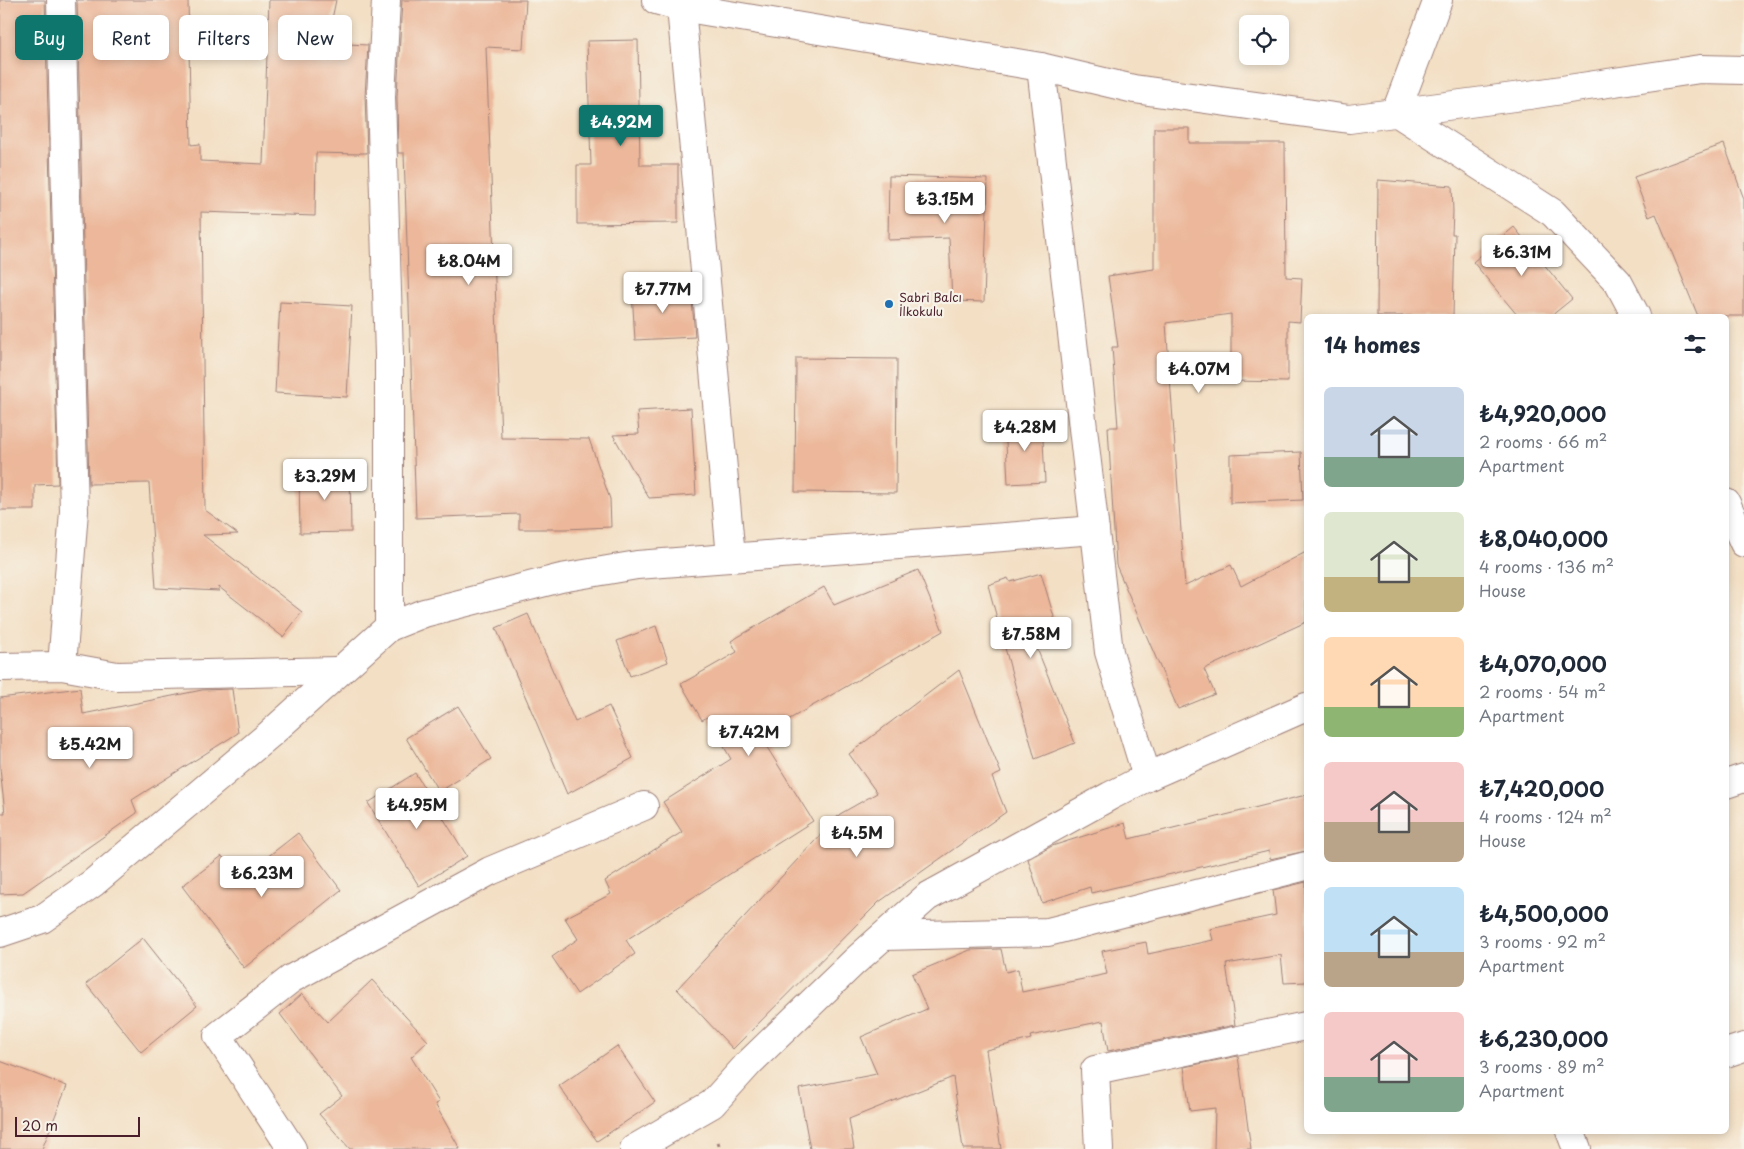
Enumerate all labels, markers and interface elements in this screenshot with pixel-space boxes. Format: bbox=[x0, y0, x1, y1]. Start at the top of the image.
chip: Buy bbox=[15, 15, 83, 60]
chip: Rent bbox=[93, 15, 169, 60]
chip: Filters bbox=[179, 15, 268, 60]
chip: New bbox=[278, 15, 352, 60]
map controls bbox=[1239, 15, 1289, 65]
button: locate bbox=[1239, 15, 1289, 65]
pin: ₺4.92M bbox=[580, 104, 662, 147]
text: ₺4.92M bbox=[590, 109, 652, 133]
pin: ₺3.15M bbox=[904, 182, 986, 224]
text: ₺3.15M bbox=[916, 186, 974, 210]
pin: ₺6.31M bbox=[1481, 234, 1563, 277]
text: ₺6.31M bbox=[1492, 239, 1552, 263]
pin: ₺8.04M bbox=[428, 244, 510, 286]
text: ₺8.04M bbox=[437, 248, 501, 272]
pin: ₺7.77M bbox=[622, 272, 704, 314]
text: ₺7.77M bbox=[634, 276, 692, 300]
place label: Sabri Balcı İlkokulu bbox=[899, 288, 962, 320]
marker: Sabri Balcı İlkokulu bbox=[883, 298, 895, 310]
text: 14 homes bbox=[1324, 328, 1420, 360]
icon: filters bbox=[1681, 330, 1709, 358]
pin: ₺4.07M bbox=[1158, 352, 1240, 394]
text: ₺4.07M bbox=[1168, 356, 1230, 380]
text: ₺4,920,000 bbox=[1479, 397, 1606, 429]
icon: home bbox=[1364, 407, 1424, 467]
pin: ₺4.28M bbox=[984, 410, 1066, 452]
text: ₺4.28M bbox=[994, 414, 1056, 438]
text: 2 rooms · 66 m² bbox=[1479, 429, 1607, 453]
text: Apartment bbox=[1479, 453, 1564, 477]
pin: ₺3.29M bbox=[284, 458, 366, 501]
text: ₺3.29M bbox=[294, 463, 356, 487]
text: ₺8,040,000 bbox=[1479, 522, 1608, 554]
icon: home bbox=[1364, 532, 1424, 592]
text: 4 rooms · 136 m² bbox=[1479, 554, 1614, 578]
text: House bbox=[1479, 578, 1526, 602]
pin: ₺7.58M bbox=[990, 616, 1072, 659]
text: ₺7.58M bbox=[1001, 621, 1061, 645]
text: ₺4,070,000 bbox=[1479, 647, 1607, 679]
icon: home bbox=[1364, 657, 1424, 717]
text: 2 rooms · 54 m² bbox=[1479, 679, 1606, 703]
text: Apartment bbox=[1479, 703, 1564, 727]
pin: ₺7.42M bbox=[708, 714, 790, 757]
text: ₺7.42M bbox=[719, 719, 779, 743]
pin: ₺5.42M bbox=[49, 726, 131, 769]
text: ₺5.42M bbox=[59, 731, 121, 755]
text: ₺7,420,000 bbox=[1479, 772, 1604, 804]
icon: home bbox=[1364, 782, 1424, 842]
pin: ₺4.95M bbox=[376, 788, 458, 830]
text: ₺4.95M bbox=[386, 792, 448, 816]
text: 4 rooms · 124 m² bbox=[1479, 804, 1612, 828]
pin: ₺4.5M bbox=[822, 816, 892, 858]
text: ₺4.5M bbox=[831, 820, 883, 844]
text: House bbox=[1479, 828, 1526, 852]
pin: ₺6.23M bbox=[221, 856, 303, 898]
text: ₺6.23M bbox=[231, 860, 293, 884]
text: ₺4,500,000 bbox=[1479, 897, 1609, 929]
icon: home bbox=[1364, 907, 1424, 967]
text: 3 rooms · 92 m² bbox=[1479, 929, 1606, 953]
text: Apartment bbox=[1479, 953, 1564, 977]
text: ₺6,230,000 bbox=[1479, 1022, 1608, 1054]
icon: home bbox=[1364, 1032, 1424, 1092]
text: 3 rooms · 89 m² bbox=[1479, 1054, 1604, 1078]
text: Apartment bbox=[1479, 1078, 1564, 1102]
scale bar bbox=[15, 1114, 140, 1137]
text: 20 m bbox=[22, 1115, 58, 1136]

